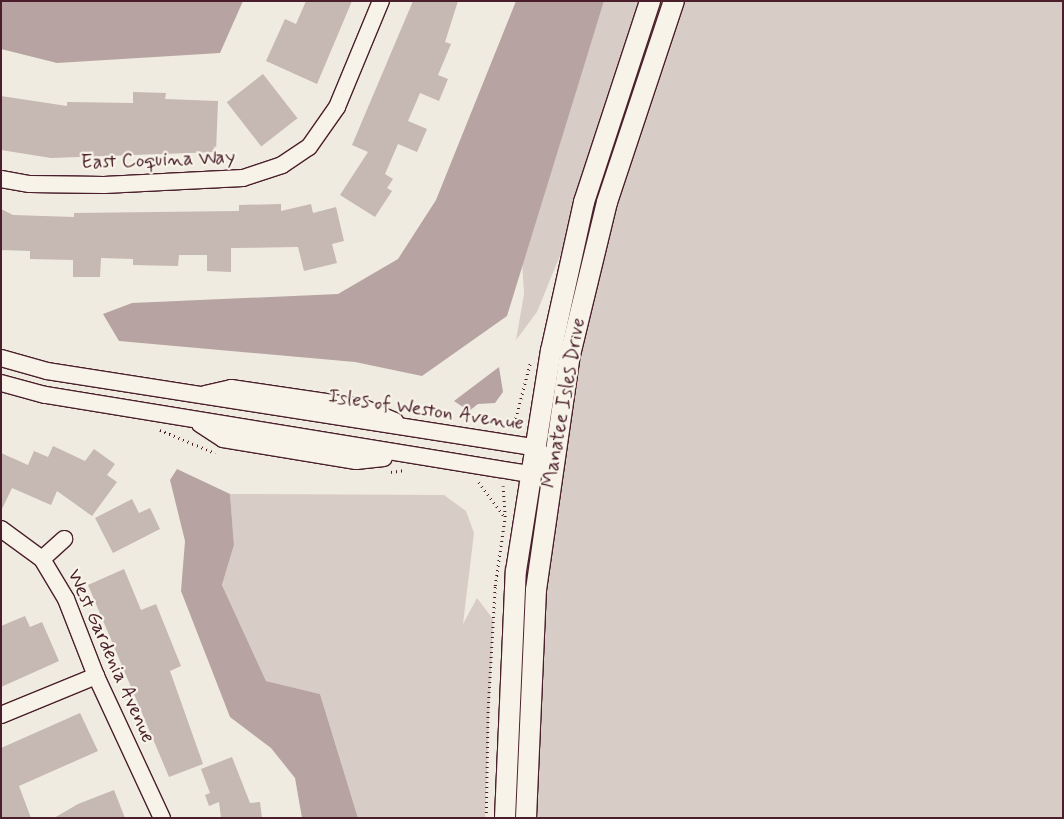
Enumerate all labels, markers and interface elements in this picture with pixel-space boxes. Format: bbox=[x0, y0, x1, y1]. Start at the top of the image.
street label: East Coquina Way bbox=[79, 145, 237, 175]
street label: Manatee Isles Drive bbox=[537, 316, 591, 490]
street label: Isles of Weston Avenue bbox=[327, 384, 525, 436]
street label: West Gardenia Avenue bbox=[61, 564, 161, 748]

